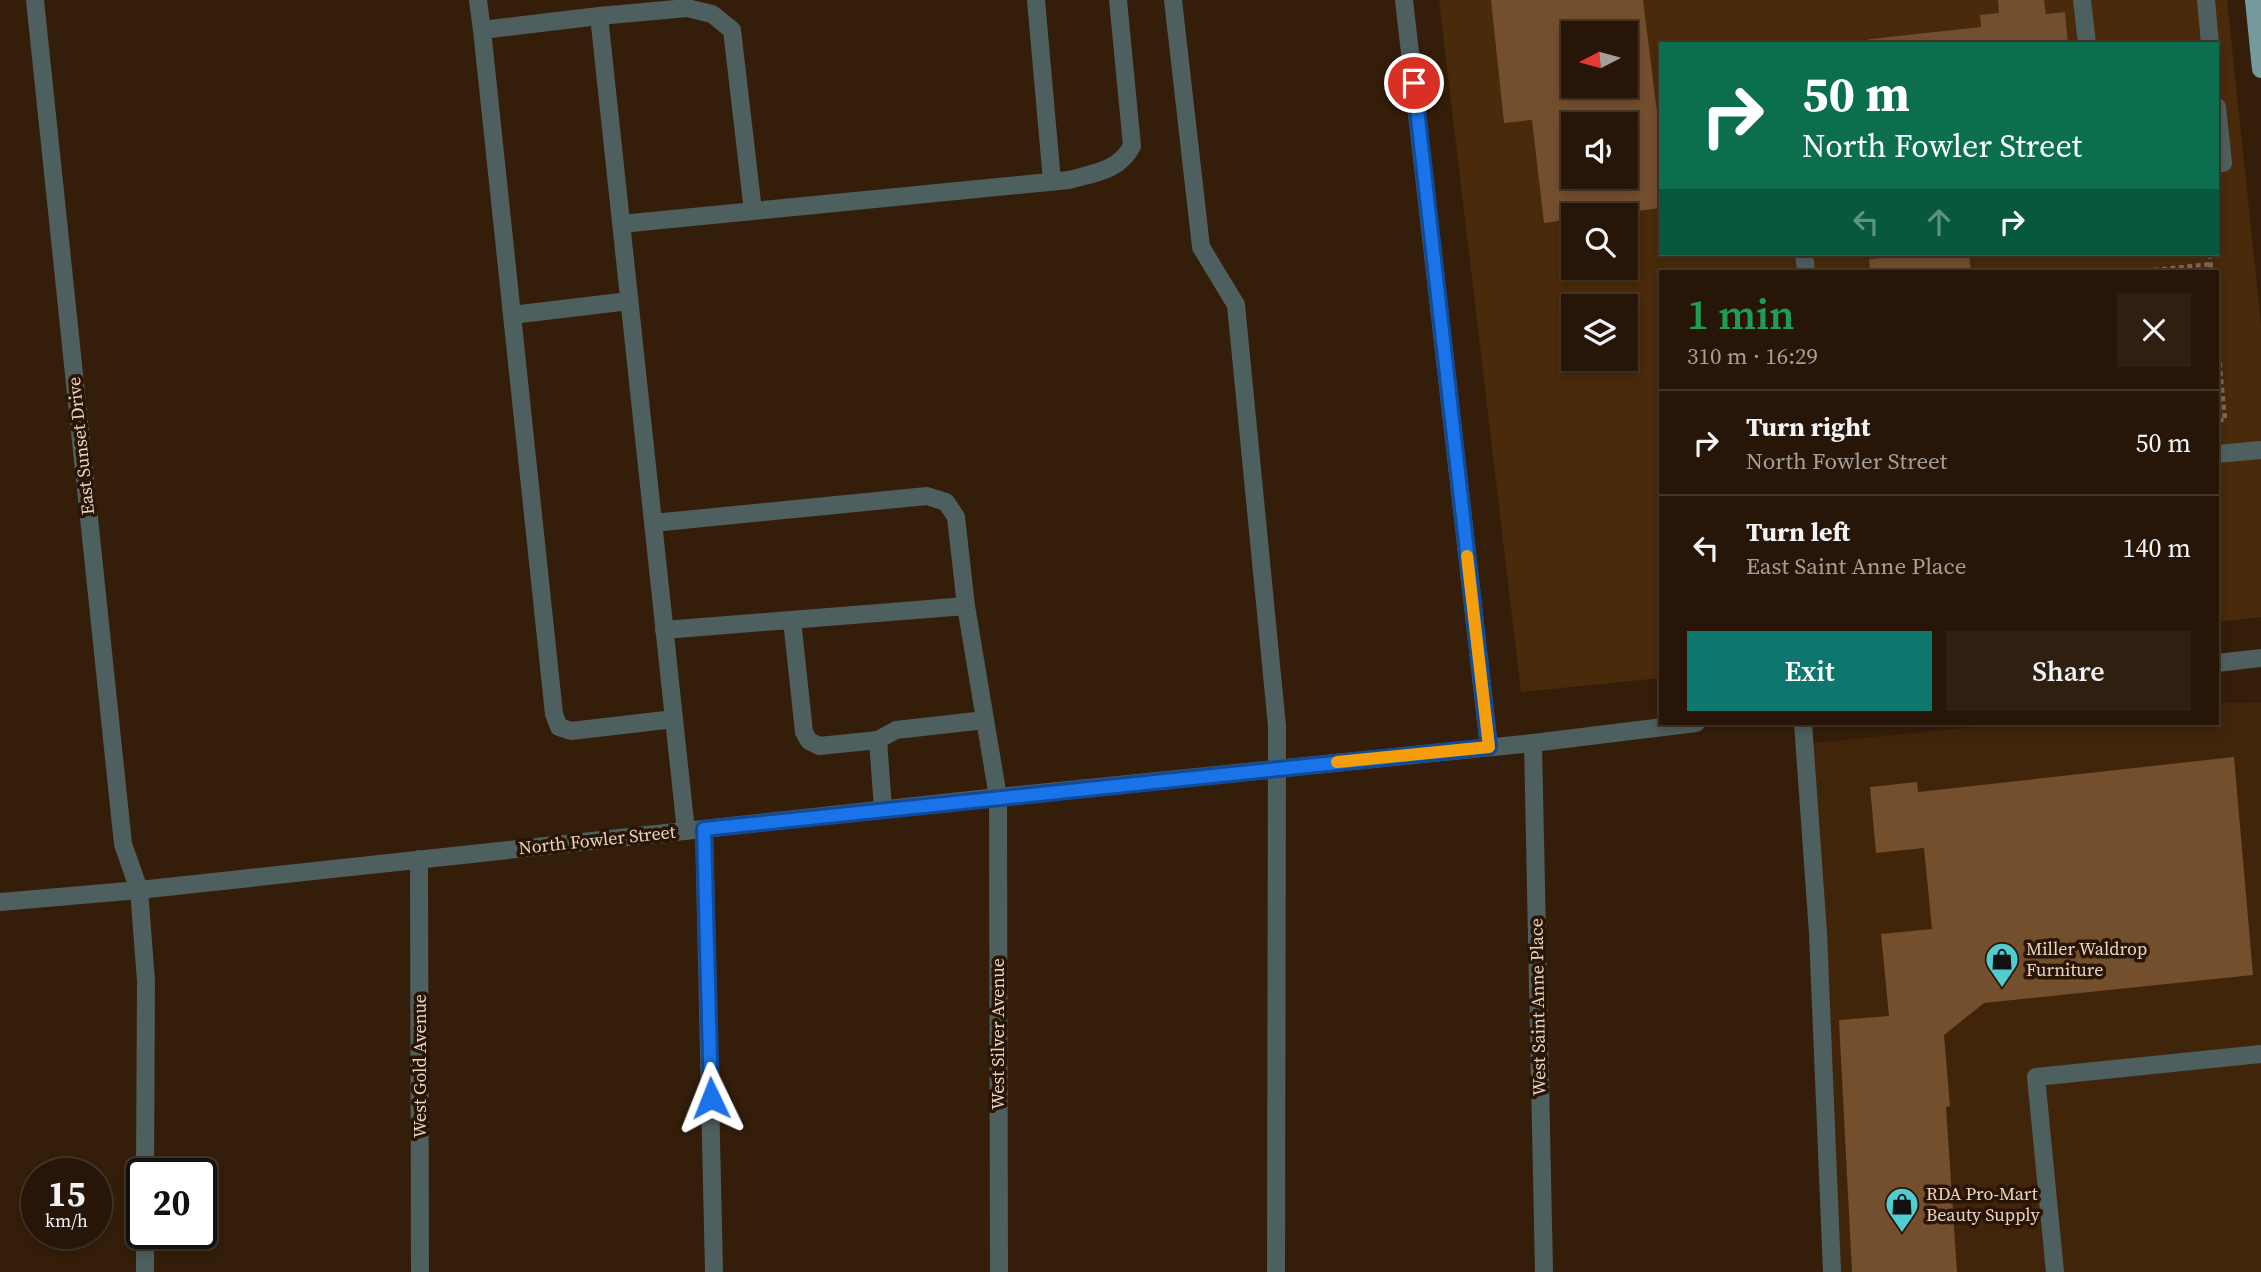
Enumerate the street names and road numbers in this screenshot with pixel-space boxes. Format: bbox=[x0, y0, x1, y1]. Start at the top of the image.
street label: East Sunset Drive bbox=[61, 376, 100, 516]
street label: North Fowler Street bbox=[517, 819, 677, 860]
street label: West Saint Anne Place bbox=[1523, 918, 1552, 1096]
street label: West Silver Avenue bbox=[985, 958, 1010, 1110]
street label: West Gold Avenue bbox=[407, 994, 432, 1138]

